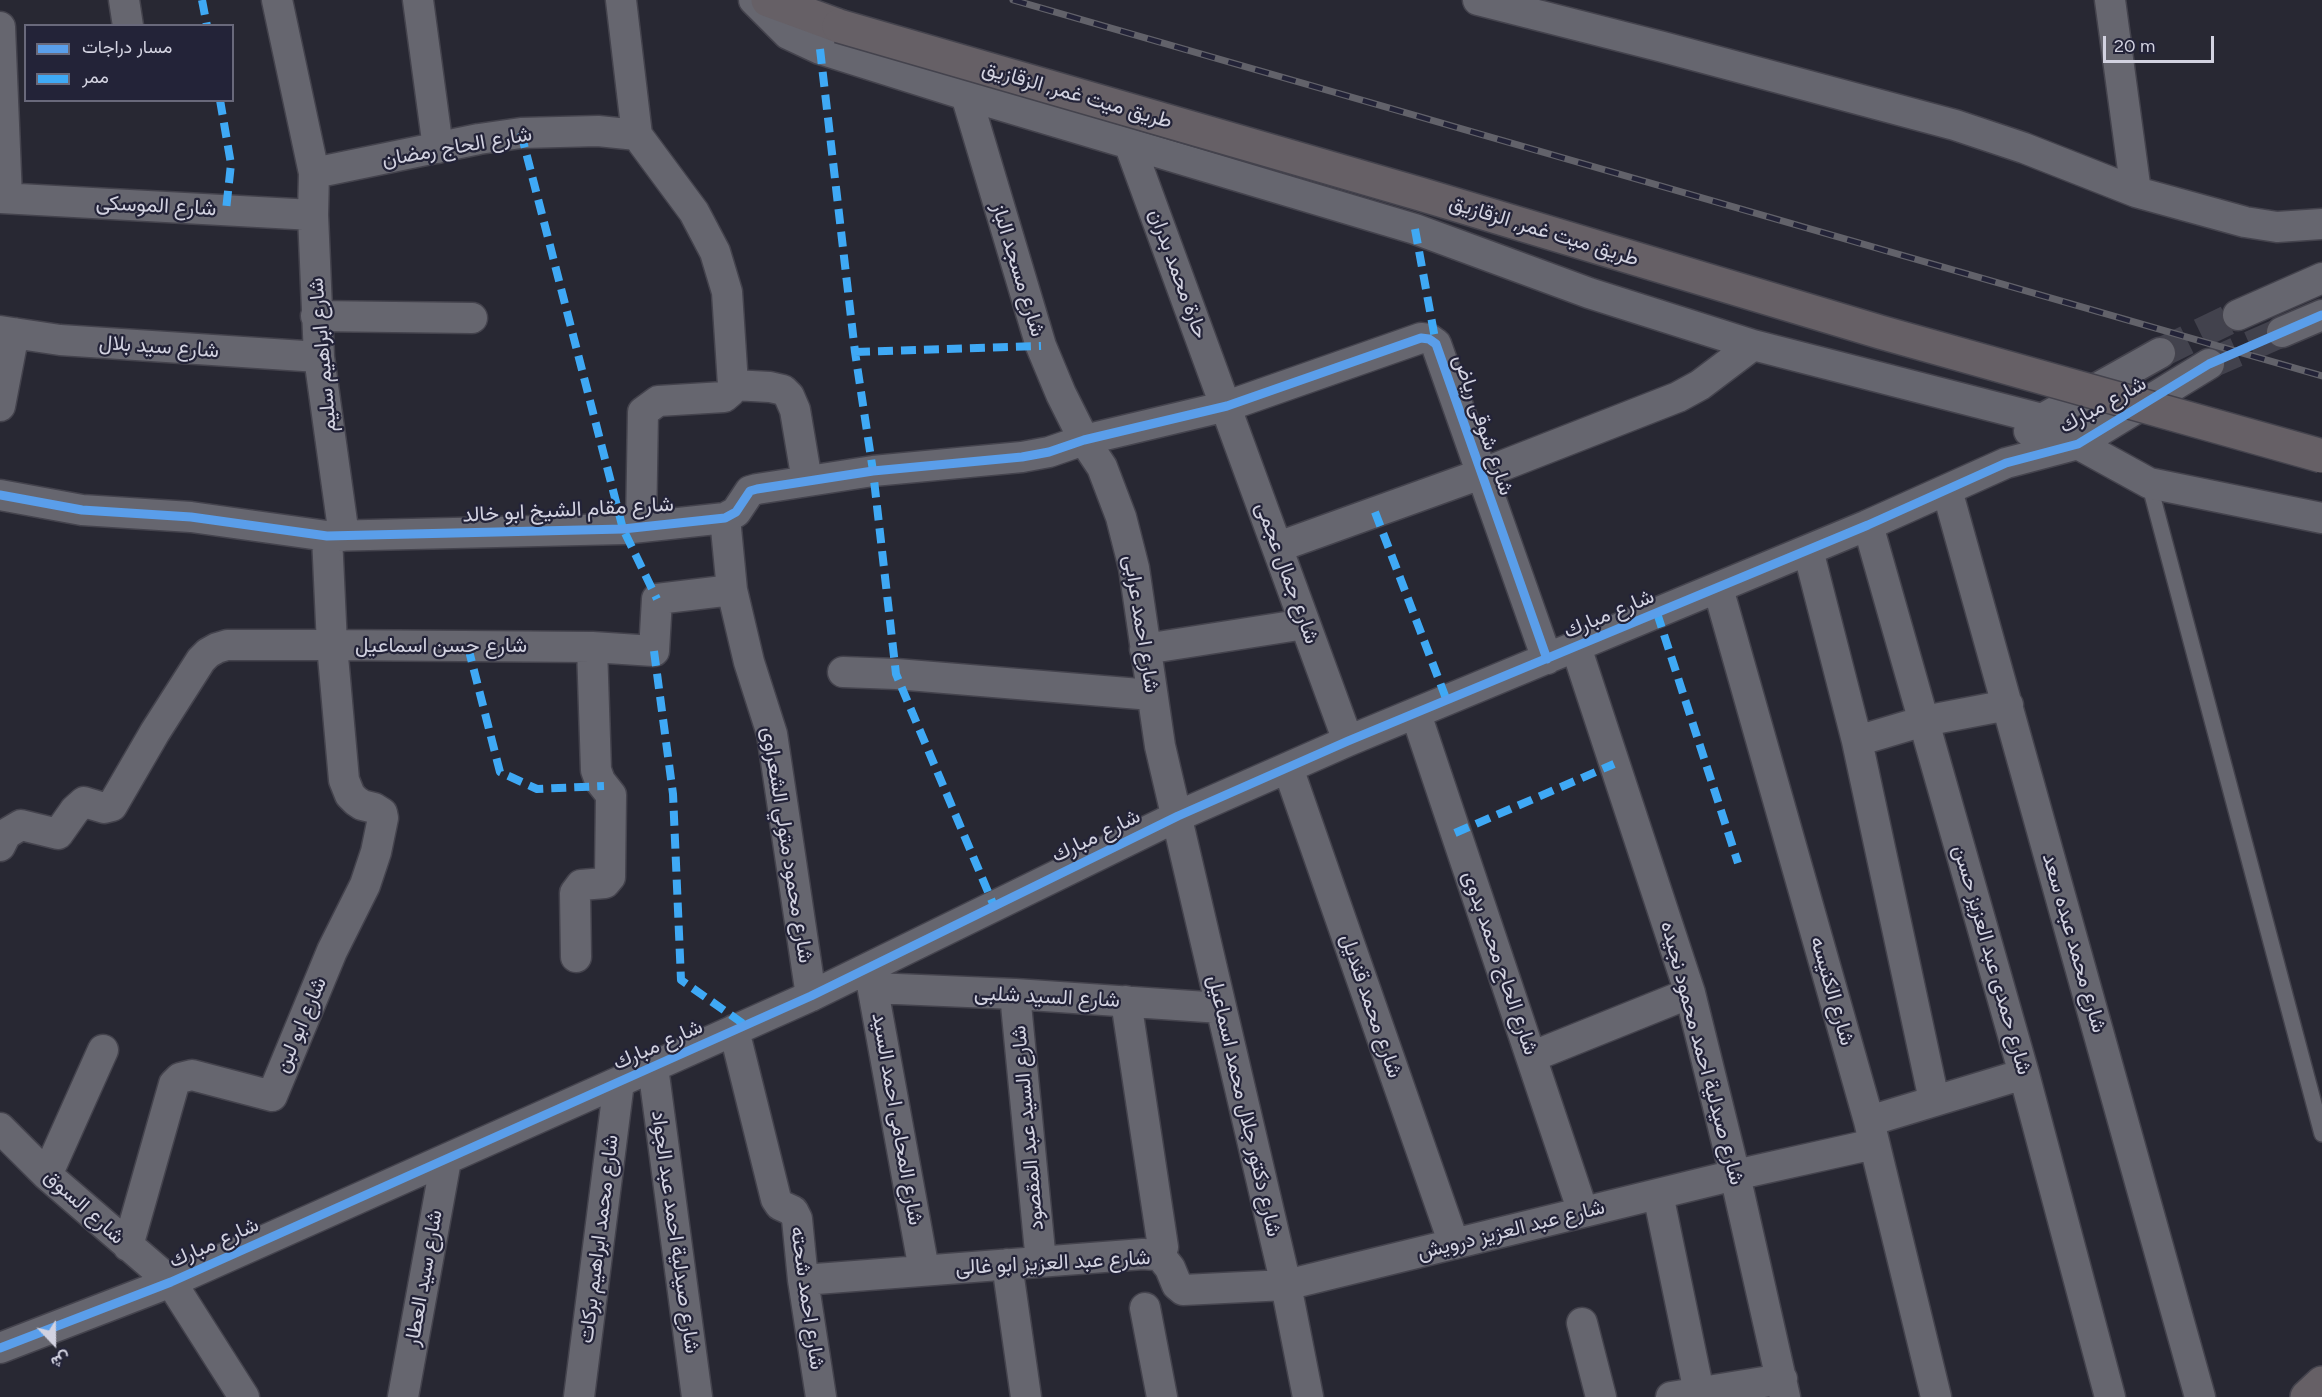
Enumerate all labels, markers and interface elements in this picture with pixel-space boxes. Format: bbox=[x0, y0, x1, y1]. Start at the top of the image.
legend bbox=[24, 24, 234, 102]
scale bar bbox=[2106, 24, 2217, 62]
text: 20 m bbox=[2114, 35, 2155, 57]
text: مسار دراجات bbox=[82, 36, 172, 58]
street label: طريق ميت غمر, الزقازيق bbox=[979, 56, 1175, 134]
text: ممر bbox=[82, 66, 109, 88]
street label: شارع الحاج رمضان bbox=[380, 121, 534, 173]
street label: شارع الموسكى bbox=[95, 190, 217, 222]
street label: طريق ميت غمر, الزقازيق bbox=[1446, 190, 1642, 272]
street label: شارع مسجد الباز bbox=[986, 200, 1050, 340]
street label: حارة محمد بدران bbox=[1143, 206, 1213, 342]
street label: شارع ابراهيم سليم bbox=[304, 277, 342, 433]
street label: شارع سيد بلال bbox=[98, 330, 220, 364]
street label: شارع شوقى رياض bbox=[1447, 351, 1519, 499]
street label: شارع مبارك bbox=[2055, 371, 2151, 439]
street label: شارع مقام الشيخ ابو خالد bbox=[462, 492, 674, 528]
street label: شارع جمال عجمى bbox=[1250, 499, 1324, 647]
street label: شارع احمد عرابى bbox=[1118, 553, 1164, 695]
street label: شارع مبارك bbox=[1560, 584, 1658, 644]
street label: شارع حسن اسماعيل bbox=[355, 633, 527, 659]
street label: شارع محمود متولي الشعراوى bbox=[756, 725, 818, 965]
street label: شارع مبارك bbox=[1047, 804, 1145, 868]
street label: شارع حمدى عبد العزيز حسن bbox=[1947, 842, 2037, 1078]
street label: شارع محمد عبده سعد bbox=[2036, 850, 2112, 1036]
street label: شارع الحاج محمد بدوى bbox=[1457, 868, 1543, 1058]
street label: شارع صيدلية احمد محمود نجيده bbox=[1655, 918, 1749, 1188]
street label: شارع محمد قنديل bbox=[1335, 931, 1407, 1081]
street label: شارع الكنيسه bbox=[1804, 934, 1860, 1048]
street label: شارع ابو لبن bbox=[270, 973, 332, 1077]
street label: شارع دكتور جلال محمد اسماعيل bbox=[1202, 973, 1286, 1239]
street label: شارع السيد شلبى bbox=[973, 981, 1121, 1013]
street label: شارع المحامى احمد السيد bbox=[866, 1011, 928, 1227]
street label: شارع مبارك bbox=[609, 1014, 707, 1076]
street label: شارع السيد عبد المقصود bbox=[1006, 1025, 1050, 1231]
street label: شارع صيدلية احمد عبد الجواد bbox=[645, 1109, 705, 1355]
street label: شارع محمد ابراهيم بركات bbox=[574, 1133, 624, 1345]
street label: شارع السوق bbox=[38, 1164, 130, 1250]
street label: شارع عبد العزيز درويش bbox=[1415, 1195, 1607, 1265]
street label: شارع سيد العطار bbox=[400, 1208, 448, 1348]
street label: شارع مبارك bbox=[165, 1212, 263, 1274]
street label: شارع احمد شحته bbox=[784, 1225, 830, 1371]
street label: شارع عبد العزيز ابو غالى bbox=[955, 1245, 1151, 1281]
north arrow bbox=[24, 1313, 84, 1373]
text: ش bbox=[48, 1348, 73, 1373]

